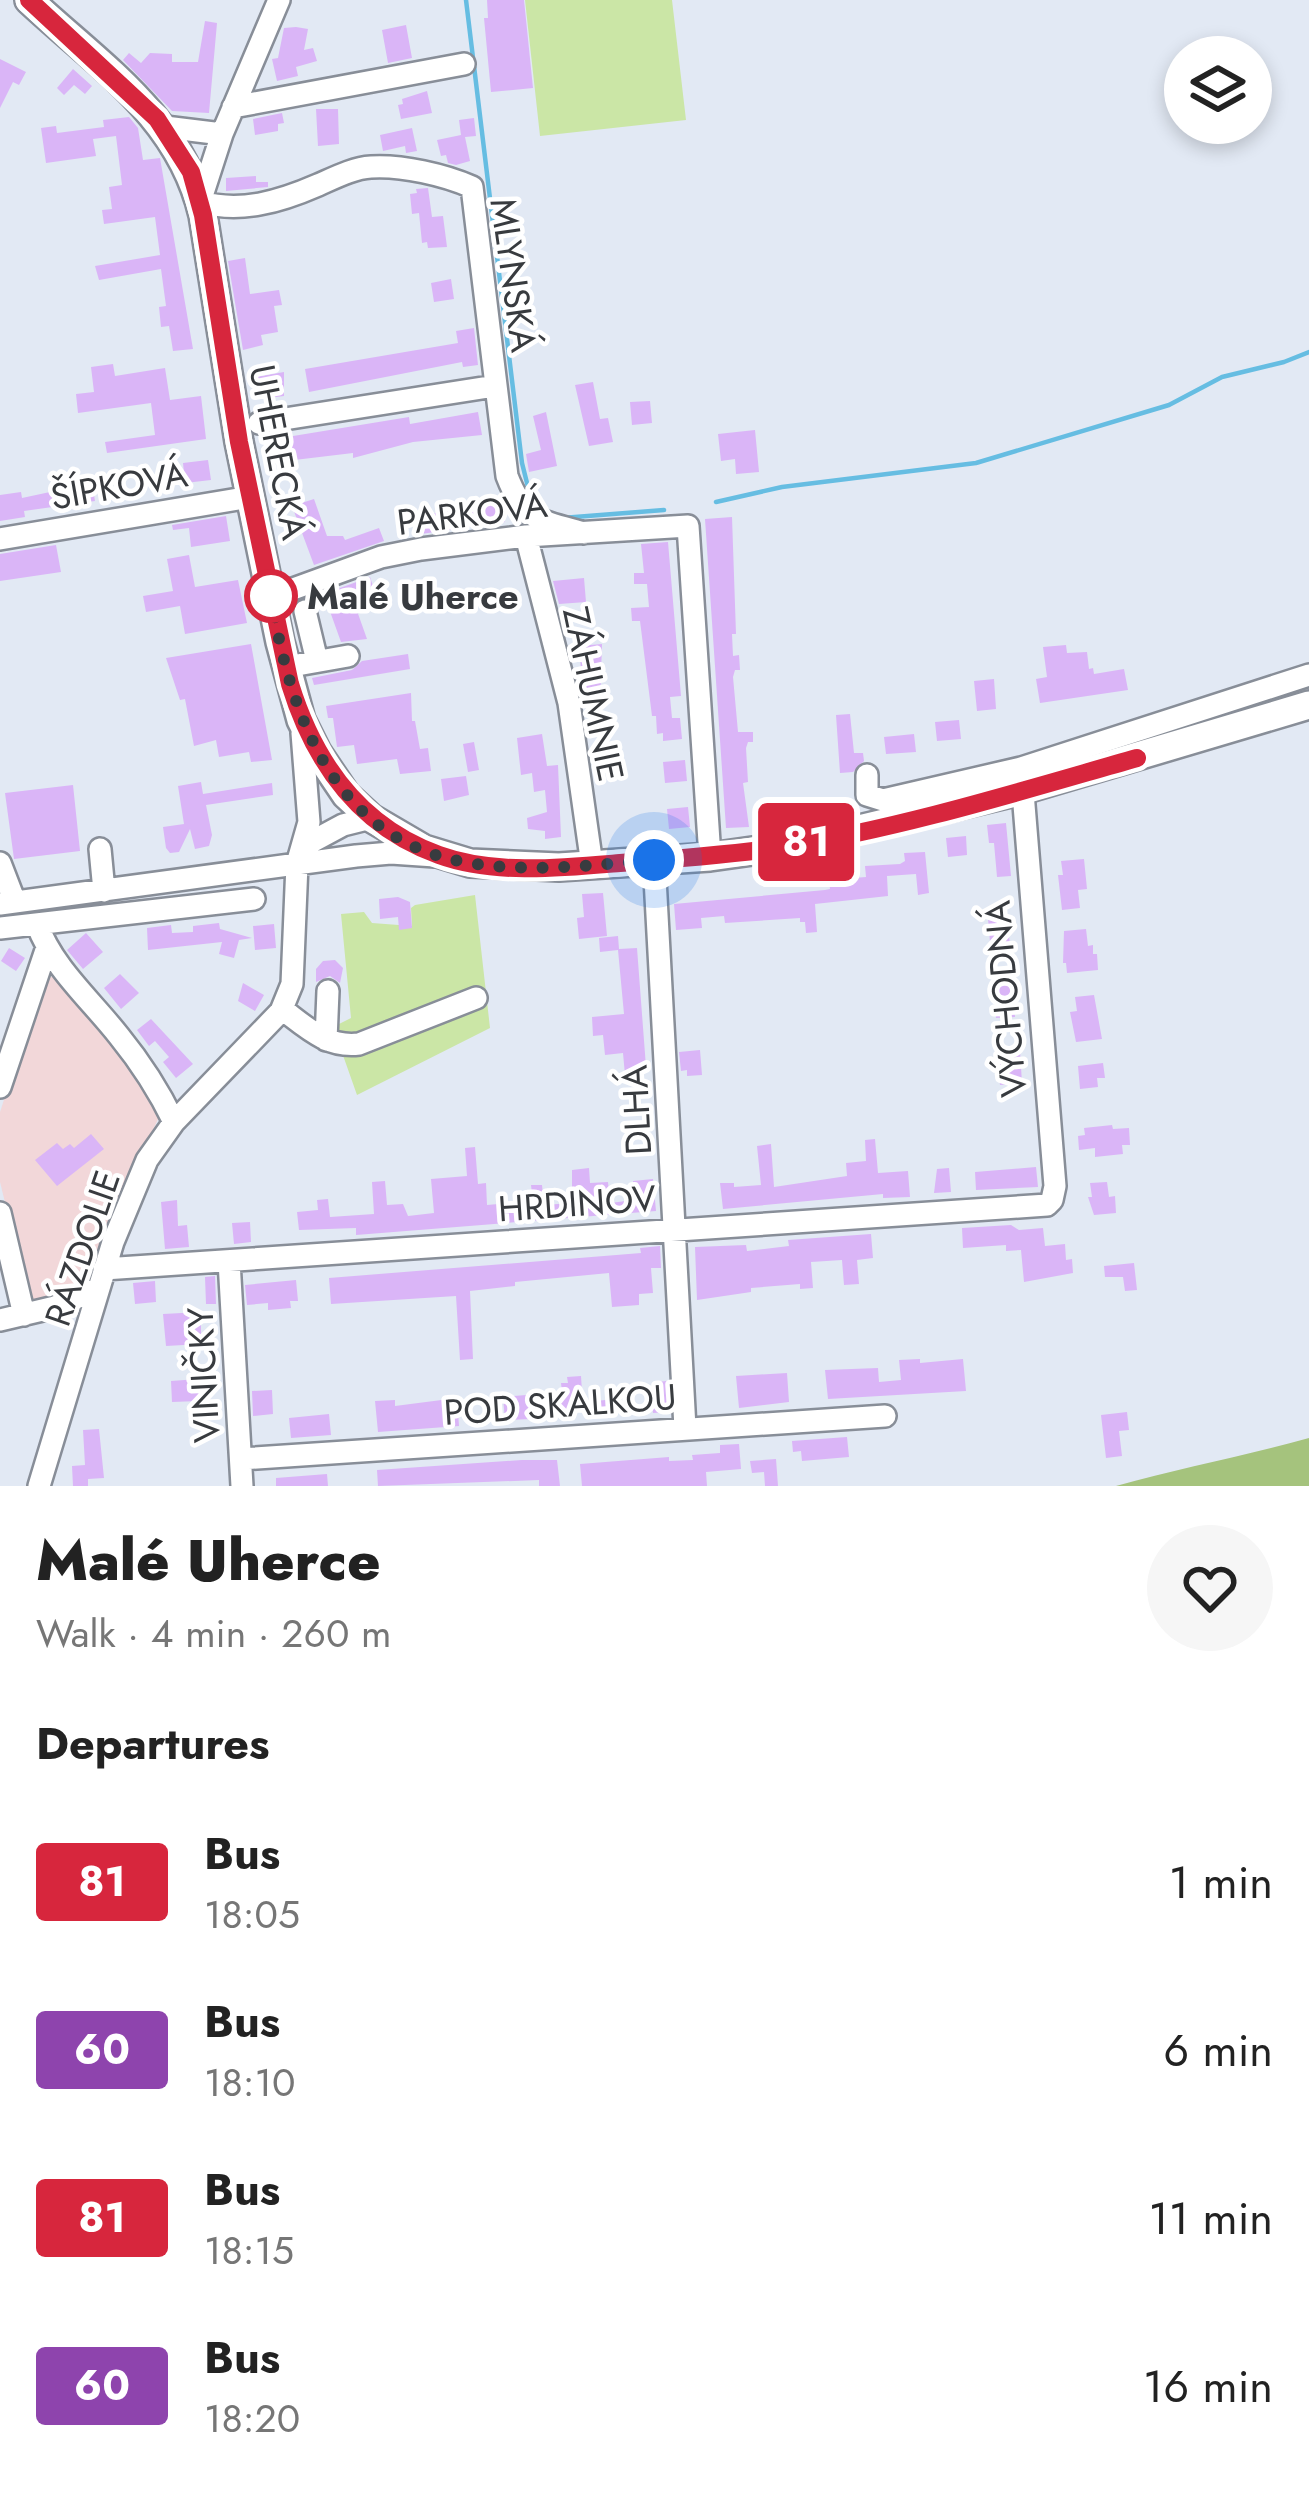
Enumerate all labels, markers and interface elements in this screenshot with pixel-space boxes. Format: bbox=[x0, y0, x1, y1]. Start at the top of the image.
map controls bbox=[1164, 36, 1272, 144]
button: layers bbox=[1164, 36, 1272, 144]
street label: MLYNSKÁ bbox=[477, 195, 551, 355]
street label: UHERECKÁ bbox=[237, 360, 321, 544]
street label: ŠÍPKOVÁ bbox=[46, 447, 192, 523]
street label: PARKOVÁ bbox=[394, 478, 550, 548]
place label: Malé Uherce bbox=[307, 570, 519, 622]
marker: Malé Uherce bbox=[246, 571, 296, 621]
street label: ZÁHUMNIE bbox=[550, 602, 638, 786]
line badge: 81 bbox=[752, 803, 860, 881]
text: 81 bbox=[782, 811, 830, 872]
your location bbox=[624, 830, 684, 890]
street label: VÝCHODNÁ bbox=[970, 898, 1039, 1099]
street label: DLHÁ bbox=[608, 1063, 664, 1156]
street label: RÁZDOLIE bbox=[31, 1163, 133, 1333]
street label: HRDINOV bbox=[496, 1172, 658, 1234]
street label: VINIČKY bbox=[173, 1305, 233, 1444]
street label: POD SKALKOU bbox=[442, 1370, 678, 1438]
text: Malé Uherce bbox=[36, 1519, 381, 1601]
button: heart bbox=[1147, 1525, 1273, 1651]
text: Walk · 4 min · 260 m bbox=[36, 1605, 391, 1662]
text: Departures bbox=[36, 1711, 270, 1776]
text: Bus bbox=[204, 1821, 280, 1886]
text: 1 min bbox=[1169, 1850, 1273, 1915]
text: 81 bbox=[78, 1851, 126, 1912]
text: 18:05 bbox=[204, 1886, 300, 1943]
text: Bus bbox=[204, 1989, 280, 2054]
text: 6 min bbox=[1163, 2018, 1273, 2083]
text: 60 bbox=[74, 2019, 130, 2080]
text: 18:10 bbox=[204, 2054, 296, 2111]
text: Bus bbox=[204, 2157, 280, 2222]
text: 11 min bbox=[1149, 2186, 1273, 2251]
text: 81 bbox=[78, 2187, 126, 2248]
text: 18:15 bbox=[204, 2222, 294, 2279]
text: Bus bbox=[204, 2325, 280, 2390]
text: 16 min bbox=[1143, 2354, 1273, 2419]
text: 60 bbox=[74, 2355, 130, 2416]
text: 18:20 bbox=[204, 2390, 300, 2447]

